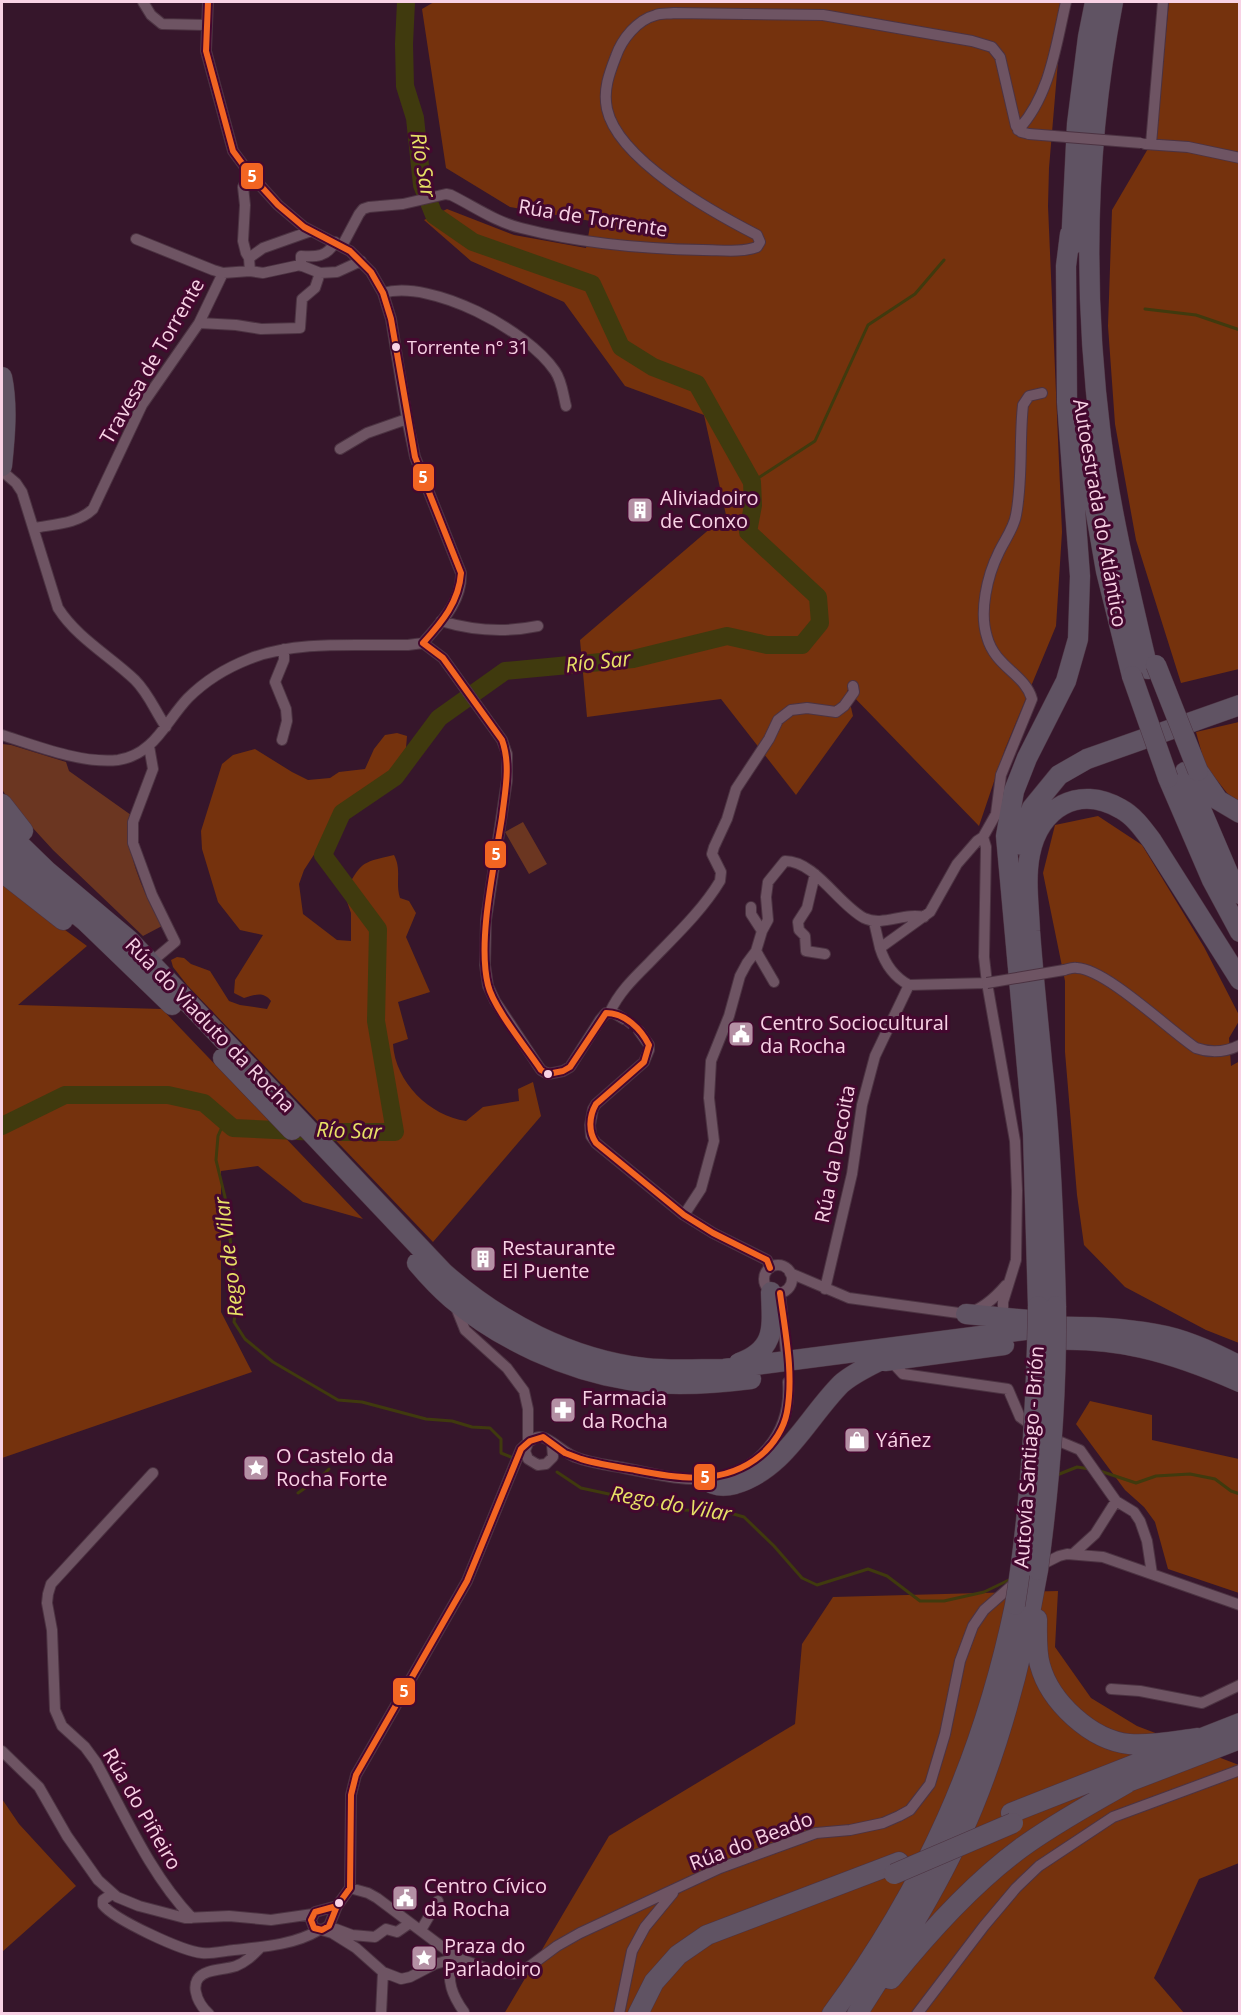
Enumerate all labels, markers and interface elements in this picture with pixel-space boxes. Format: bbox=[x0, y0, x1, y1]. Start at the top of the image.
water label: Río Sar bbox=[405, 130, 444, 200]
line badge: 5 bbox=[240, 162, 264, 190]
text: 5 bbox=[247, 165, 257, 187]
street label: Rúa de Torrente bbox=[516, 192, 670, 243]
street label: Travesa de Torrente bbox=[93, 273, 210, 449]
place label: Torrente n° 31 bbox=[407, 335, 529, 359]
marker: Torrente n° 31 bbox=[390, 341, 402, 353]
street label: Autoestrada do Atlántico bbox=[1067, 397, 1134, 629]
line badge: 5 bbox=[412, 463, 435, 492]
text: 5 bbox=[418, 466, 428, 488]
place label: Aliviadoiro de Conxo bbox=[660, 484, 758, 534]
building icon: Aliviadoiro de Conxo bbox=[625, 495, 655, 525]
water label: Río Sar bbox=[564, 644, 633, 678]
line badge: 5 bbox=[484, 840, 507, 869]
text: 5 bbox=[491, 843, 501, 865]
street label: Rúa do Viaduto da Rocha bbox=[120, 931, 301, 1118]
place label: Centro Sociocultural da Rocha bbox=[760, 1009, 949, 1059]
public building icon: Centro Sociocultural da Rocha bbox=[726, 1019, 756, 1049]
unlabelled marker bbox=[542, 1068, 554, 1080]
street label: Rúa da Decoita bbox=[808, 1083, 861, 1225]
water label: Río Sar bbox=[316, 1115, 383, 1145]
water label: Rego de Vilar bbox=[207, 1195, 249, 1319]
place label: Restaurante El Puente bbox=[502, 1234, 616, 1284]
building icon: Restaurante El Puente bbox=[468, 1244, 498, 1274]
street label: Autovía Santiago - Brión bbox=[1007, 1345, 1050, 1569]
place label: Farmacia da Rocha bbox=[582, 1384, 668, 1434]
pharmacy icon: Farmacia da Rocha bbox=[548, 1395, 578, 1425]
shop icon: Yáñez bbox=[842, 1425, 872, 1455]
place label: Yáñez bbox=[876, 1426, 931, 1453]
place label: O Castelo da Rocha Forte bbox=[276, 1442, 394, 1492]
place icon: O Castelo da Rocha Forte bbox=[241, 1453, 271, 1483]
line badge: 5 bbox=[693, 1463, 716, 1491]
text: 5 bbox=[700, 1466, 710, 1488]
water label: Rego do Vilar bbox=[608, 1479, 735, 1528]
line badge: 5 bbox=[392, 1677, 416, 1706]
text: 5 bbox=[399, 1680, 409, 1702]
street label: Rúa do Piñeiro bbox=[97, 1743, 188, 1874]
street label: Rúa do Beado bbox=[685, 1805, 816, 1876]
place label: Centro Cívico da Rocha bbox=[424, 1872, 547, 1922]
public building icon: Centro Cívico da Rocha bbox=[390, 1883, 420, 1913]
unlabelled marker bbox=[333, 1897, 345, 1909]
place label: Praza do Parladoiro bbox=[444, 1932, 541, 1982]
place icon: Praza do Parladoiro bbox=[409, 1943, 439, 1973]

